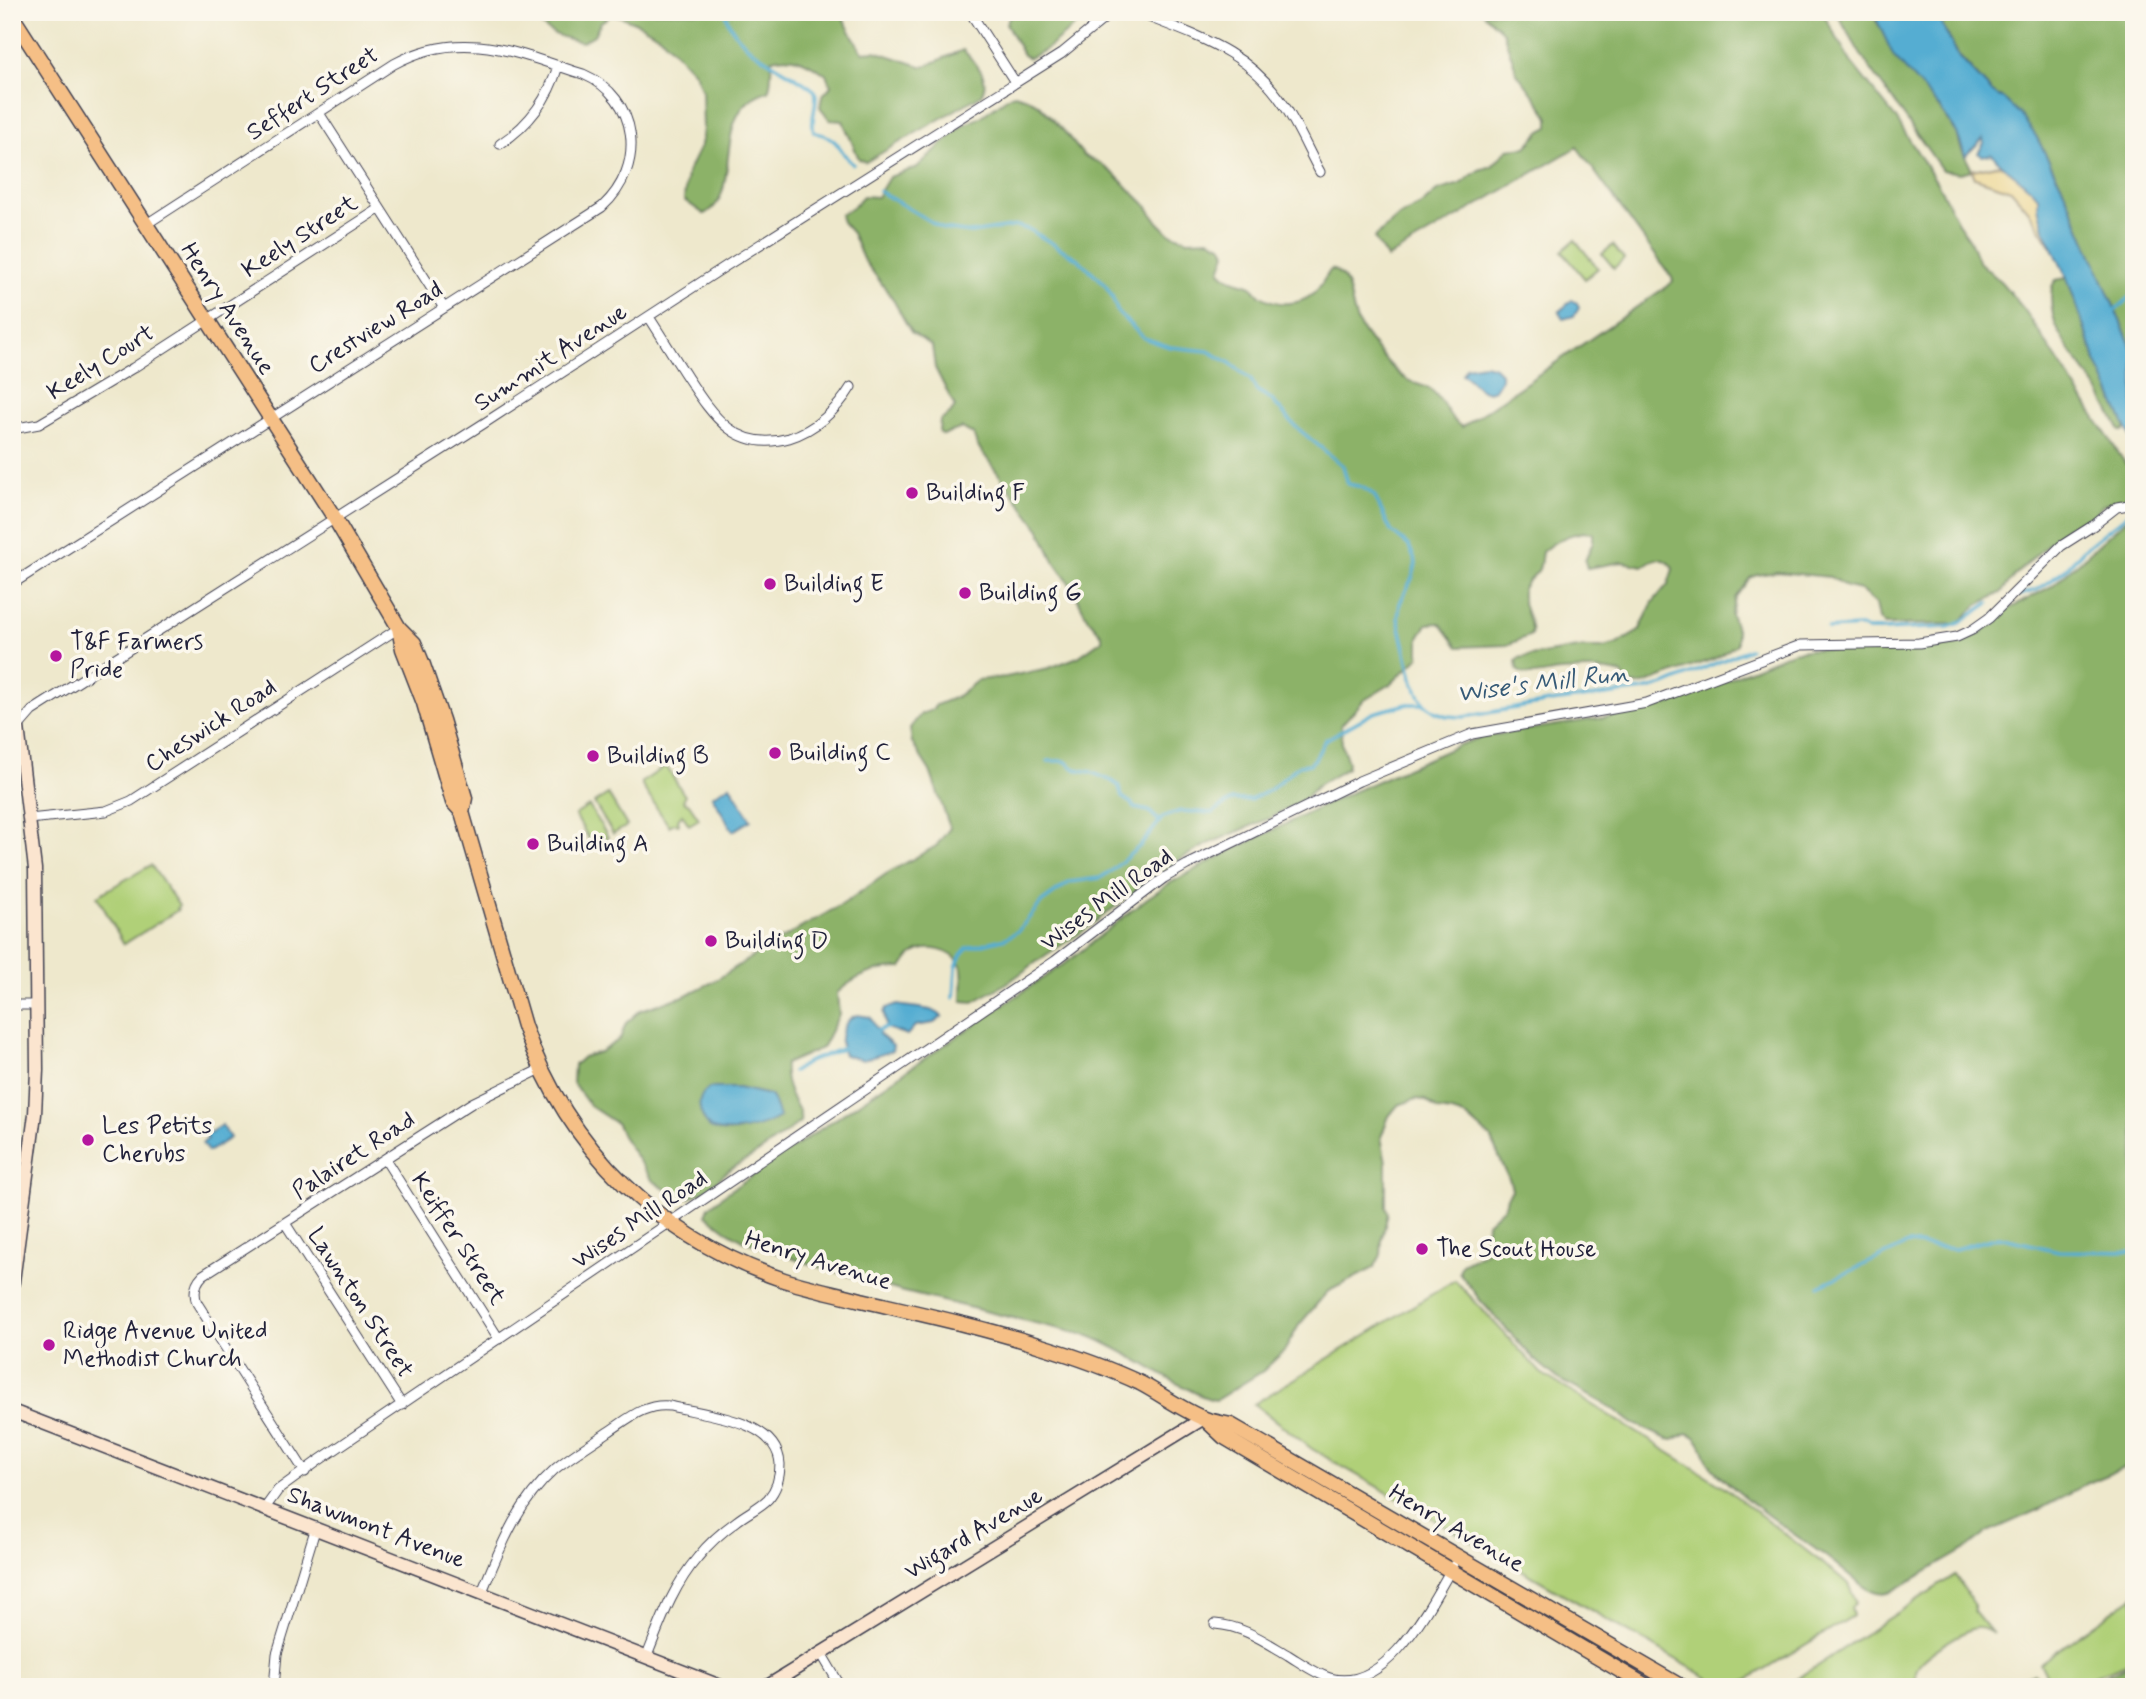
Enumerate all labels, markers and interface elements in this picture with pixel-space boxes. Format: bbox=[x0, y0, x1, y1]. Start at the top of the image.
street label: Seffert Street bbox=[241, 40, 385, 148]
street label: Keely Street bbox=[236, 188, 364, 286]
street label: Henry Avenue bbox=[173, 237, 281, 381]
street label: Crestview Road bbox=[303, 274, 449, 382]
street label: Summit Avenue bbox=[469, 297, 633, 419]
street label: Keely Court bbox=[42, 318, 160, 408]
place label: Building F bbox=[926, 478, 1025, 512]
marker: Building F bbox=[904, 485, 920, 501]
place label: Building E bbox=[784, 569, 884, 603]
marker: Building E bbox=[762, 576, 778, 592]
place label: Building G bbox=[979, 578, 1082, 612]
marker: Building G bbox=[957, 585, 973, 601]
place label: T&F Farmers Pride bbox=[70, 627, 203, 686]
marker: T&F Farmers Pride bbox=[48, 648, 64, 664]
water label: Wise's Mill Run bbox=[1455, 657, 1632, 711]
street label: Cheswick Road bbox=[139, 672, 283, 780]
place label: Building C bbox=[789, 738, 890, 772]
place label: Building B bbox=[607, 741, 709, 775]
marker: Building C bbox=[767, 745, 783, 761]
marker: Building B bbox=[585, 748, 601, 764]
place label: Building A bbox=[547, 829, 649, 863]
marker: Building A bbox=[525, 836, 541, 852]
street label: Wises Mill Road bbox=[1035, 841, 1179, 959]
place label: Building D bbox=[725, 926, 829, 960]
marker: Building D bbox=[703, 933, 719, 949]
street label: Palairet Road bbox=[286, 1105, 422, 1207]
place label: Les Petits Cherubs bbox=[102, 1111, 212, 1170]
marker: Les Petits Cherubs bbox=[80, 1132, 96, 1148]
street label: Wises Mill Road bbox=[566, 1163, 714, 1277]
street label: Keiffer Street bbox=[404, 1167, 512, 1311]
street label: Lawnton Street bbox=[300, 1222, 420, 1384]
street label: Henry Avenue bbox=[741, 1224, 895, 1298]
place label: The Scout House bbox=[1436, 1234, 1596, 1265]
marker: The Scout House bbox=[1414, 1241, 1430, 1257]
place label: Ridge Avenue United Methodist Church bbox=[63, 1316, 267, 1375]
marker: Ridge Avenue United Methodist Church bbox=[41, 1337, 57, 1353]
street label: Henry Avenue bbox=[1383, 1478, 1530, 1580]
street label: Shawmont Avenue bbox=[283, 1480, 469, 1576]
street label: Wigard Avenue bbox=[899, 1481, 1050, 1590]

